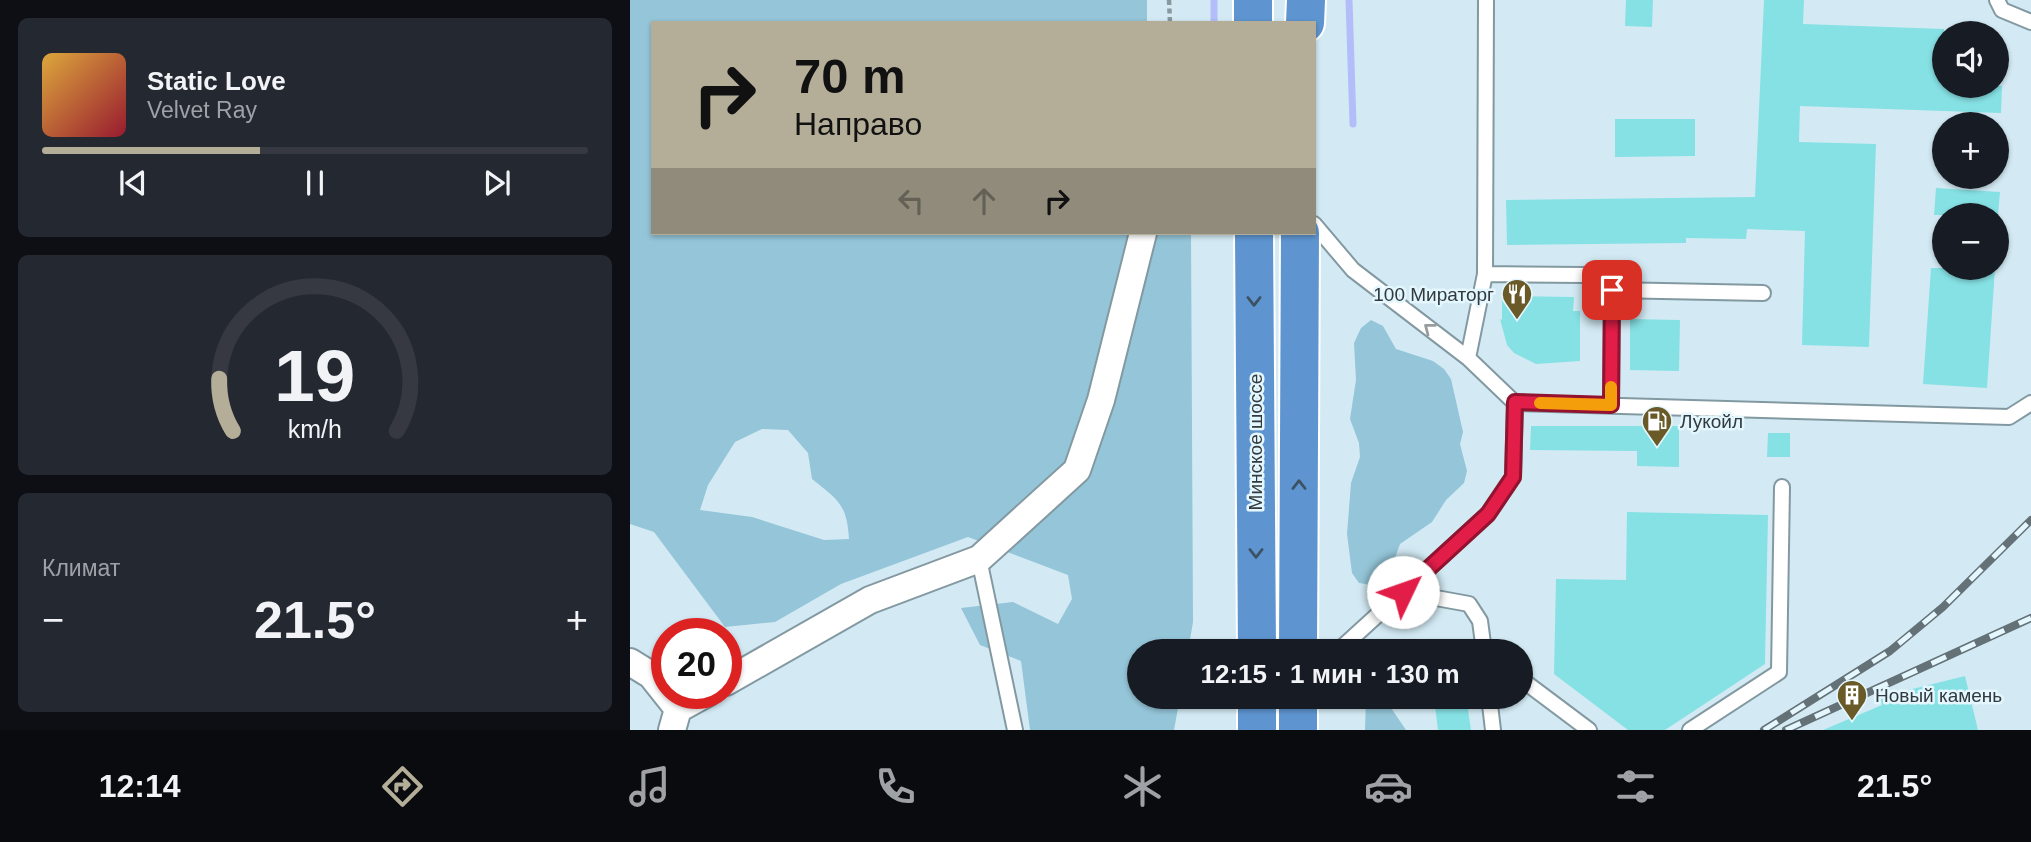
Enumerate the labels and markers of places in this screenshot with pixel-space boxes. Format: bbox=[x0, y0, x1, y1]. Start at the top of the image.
pin bbox=[1582, 260, 1642, 320]
restaurant icon: 100 Мираторг bbox=[1500, 277, 1534, 321]
place label: 100 Мираторг bbox=[1373, 284, 1494, 305]
fuel station icon: Лукойл bbox=[1640, 404, 1674, 448]
place label: Лукойл bbox=[1680, 411, 1743, 432]
building icon: Новый камень bbox=[1835, 678, 1869, 722]
place label: Новый камень bbox=[1875, 685, 2002, 706]

